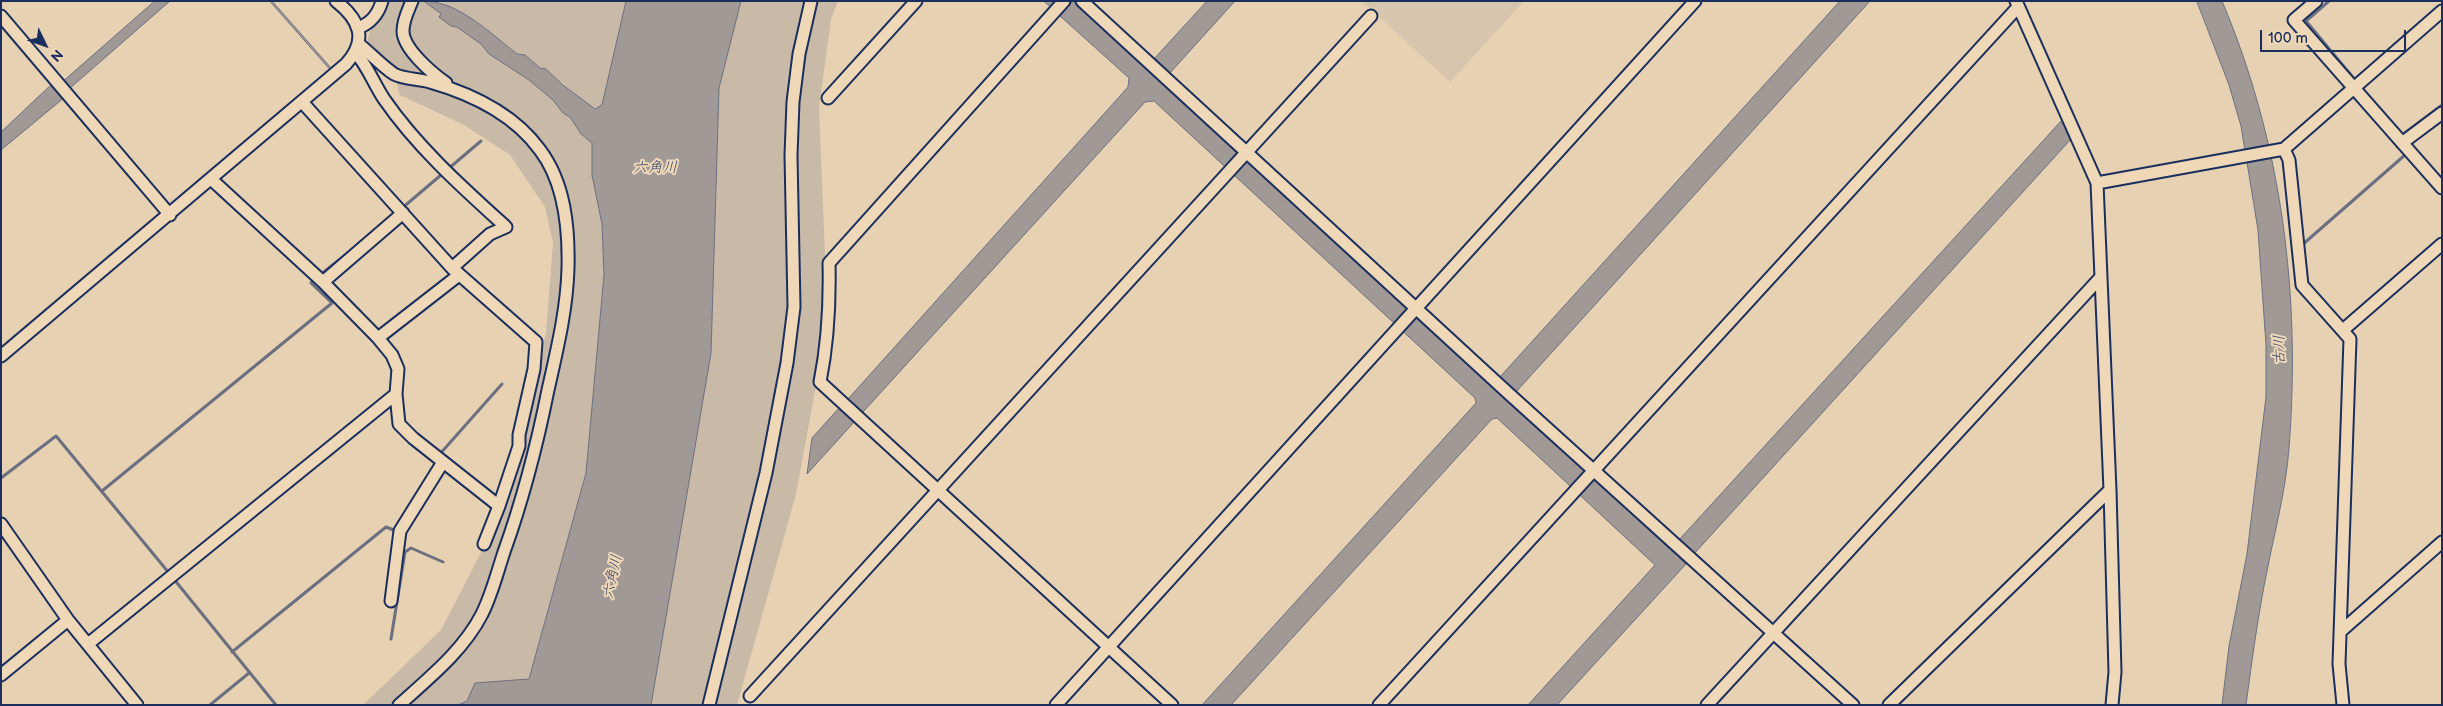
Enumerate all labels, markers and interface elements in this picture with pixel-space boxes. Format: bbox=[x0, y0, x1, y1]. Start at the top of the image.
north arrow bbox=[20, 20, 70, 70]
scale bar bbox=[2263, 20, 2409, 52]
text: 100 m bbox=[2268, 29, 2308, 48]
text: N bbox=[47, 46, 66, 65]
water label: 六角川 bbox=[633, 159, 677, 177]
water label: 古川 bbox=[2271, 335, 2289, 365]
water label: 六角川 bbox=[600, 553, 626, 601]

